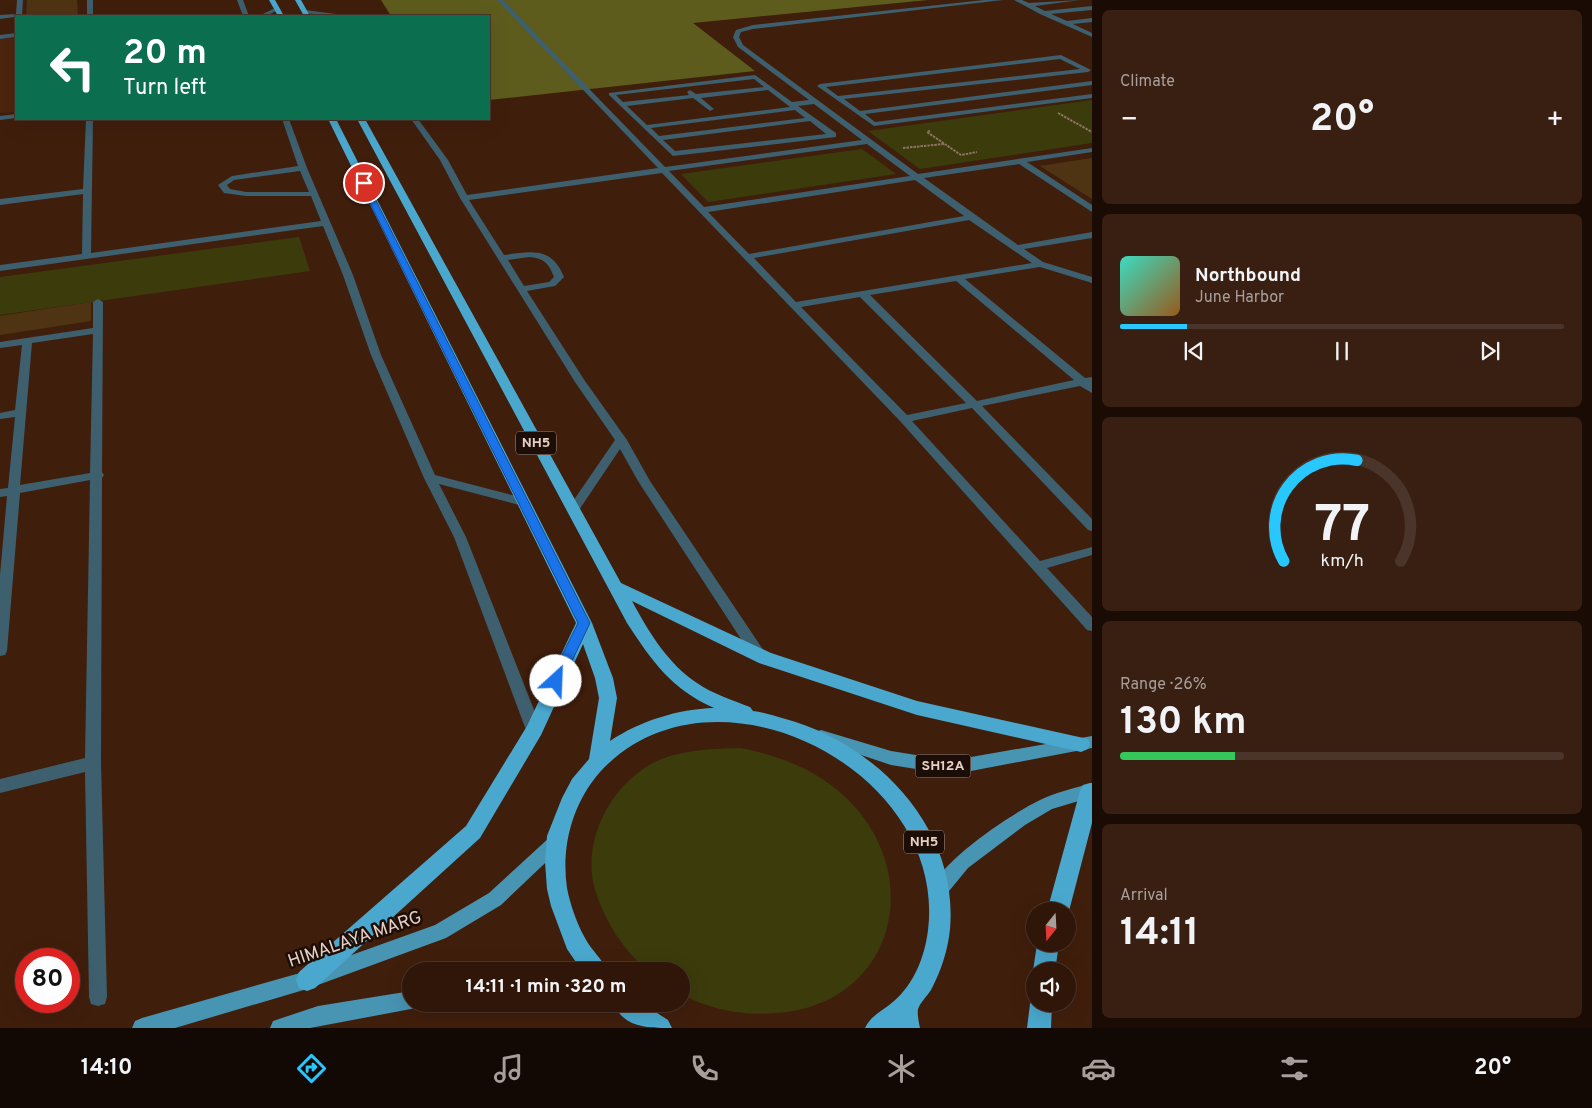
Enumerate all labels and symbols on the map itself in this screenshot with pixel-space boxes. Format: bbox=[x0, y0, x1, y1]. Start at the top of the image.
pin bbox=[343, 162, 385, 204]
road number: NH5 bbox=[516, 432, 556, 454]
position arrow bbox=[529, 654, 581, 706]
road number: SH12A bbox=[916, 754, 970, 778]
road number: NH5 bbox=[904, 830, 944, 854]
north arrow bbox=[1026, 902, 1076, 952]
street label: HIMALAYA MARG bbox=[285, 906, 425, 974]
speed limit sign: 80 bbox=[15, 948, 80, 1013]

